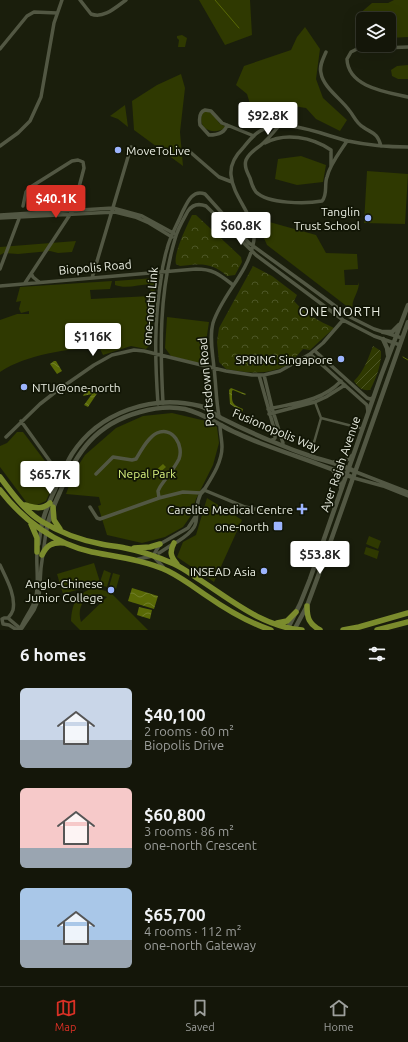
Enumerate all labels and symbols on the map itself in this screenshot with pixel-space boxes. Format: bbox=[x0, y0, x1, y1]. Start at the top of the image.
pin: $92.8K bbox=[235, 102, 301, 136]
place label: MoveToLive bbox=[126, 144, 190, 157]
marker: MoveToLive bbox=[113, 145, 123, 155]
pin: $40.1K bbox=[23, 185, 89, 219]
place label: Tanglin Trust School bbox=[294, 205, 360, 232]
pin: $60.8K bbox=[208, 212, 274, 246]
marker: Tanglin Trust School bbox=[363, 213, 373, 223]
street label: Biopolis Road bbox=[58, 257, 132, 277]
street label: one-north Link bbox=[140, 266, 160, 346]
district label: ONE NORTH bbox=[299, 304, 381, 318]
pin: $116K bbox=[65, 323, 121, 357]
street label: Portsdown Road bbox=[196, 337, 216, 427]
place label: SPRING Singapore bbox=[235, 353, 333, 366]
marker: SPRING Singapore bbox=[336, 354, 346, 364]
place label: NTU@one-north bbox=[32, 381, 121, 394]
marker: NTU@one-north bbox=[19, 382, 29, 392]
street label: Fusionopolis Way bbox=[231, 406, 321, 454]
street label: Ayer Rajah Avenue bbox=[318, 415, 362, 513]
pin: $65.7K bbox=[17, 461, 83, 495]
park label: Nepal Park bbox=[118, 467, 176, 480]
place label: Carelite Medical Centre bbox=[167, 503, 293, 516]
marker: Carelite Medical Centre bbox=[296, 503, 308, 515]
place label: one-north bbox=[215, 520, 269, 533]
marker: one-north bbox=[272, 520, 284, 532]
pin: $53.8K bbox=[287, 541, 353, 575]
place label: INSEAD Asia bbox=[190, 565, 256, 578]
marker: INSEAD Asia bbox=[259, 566, 269, 576]
place label: Anglo-Chinese Junior College bbox=[25, 577, 103, 604]
marker: Anglo-Chinese Junior College bbox=[106, 585, 116, 595]

